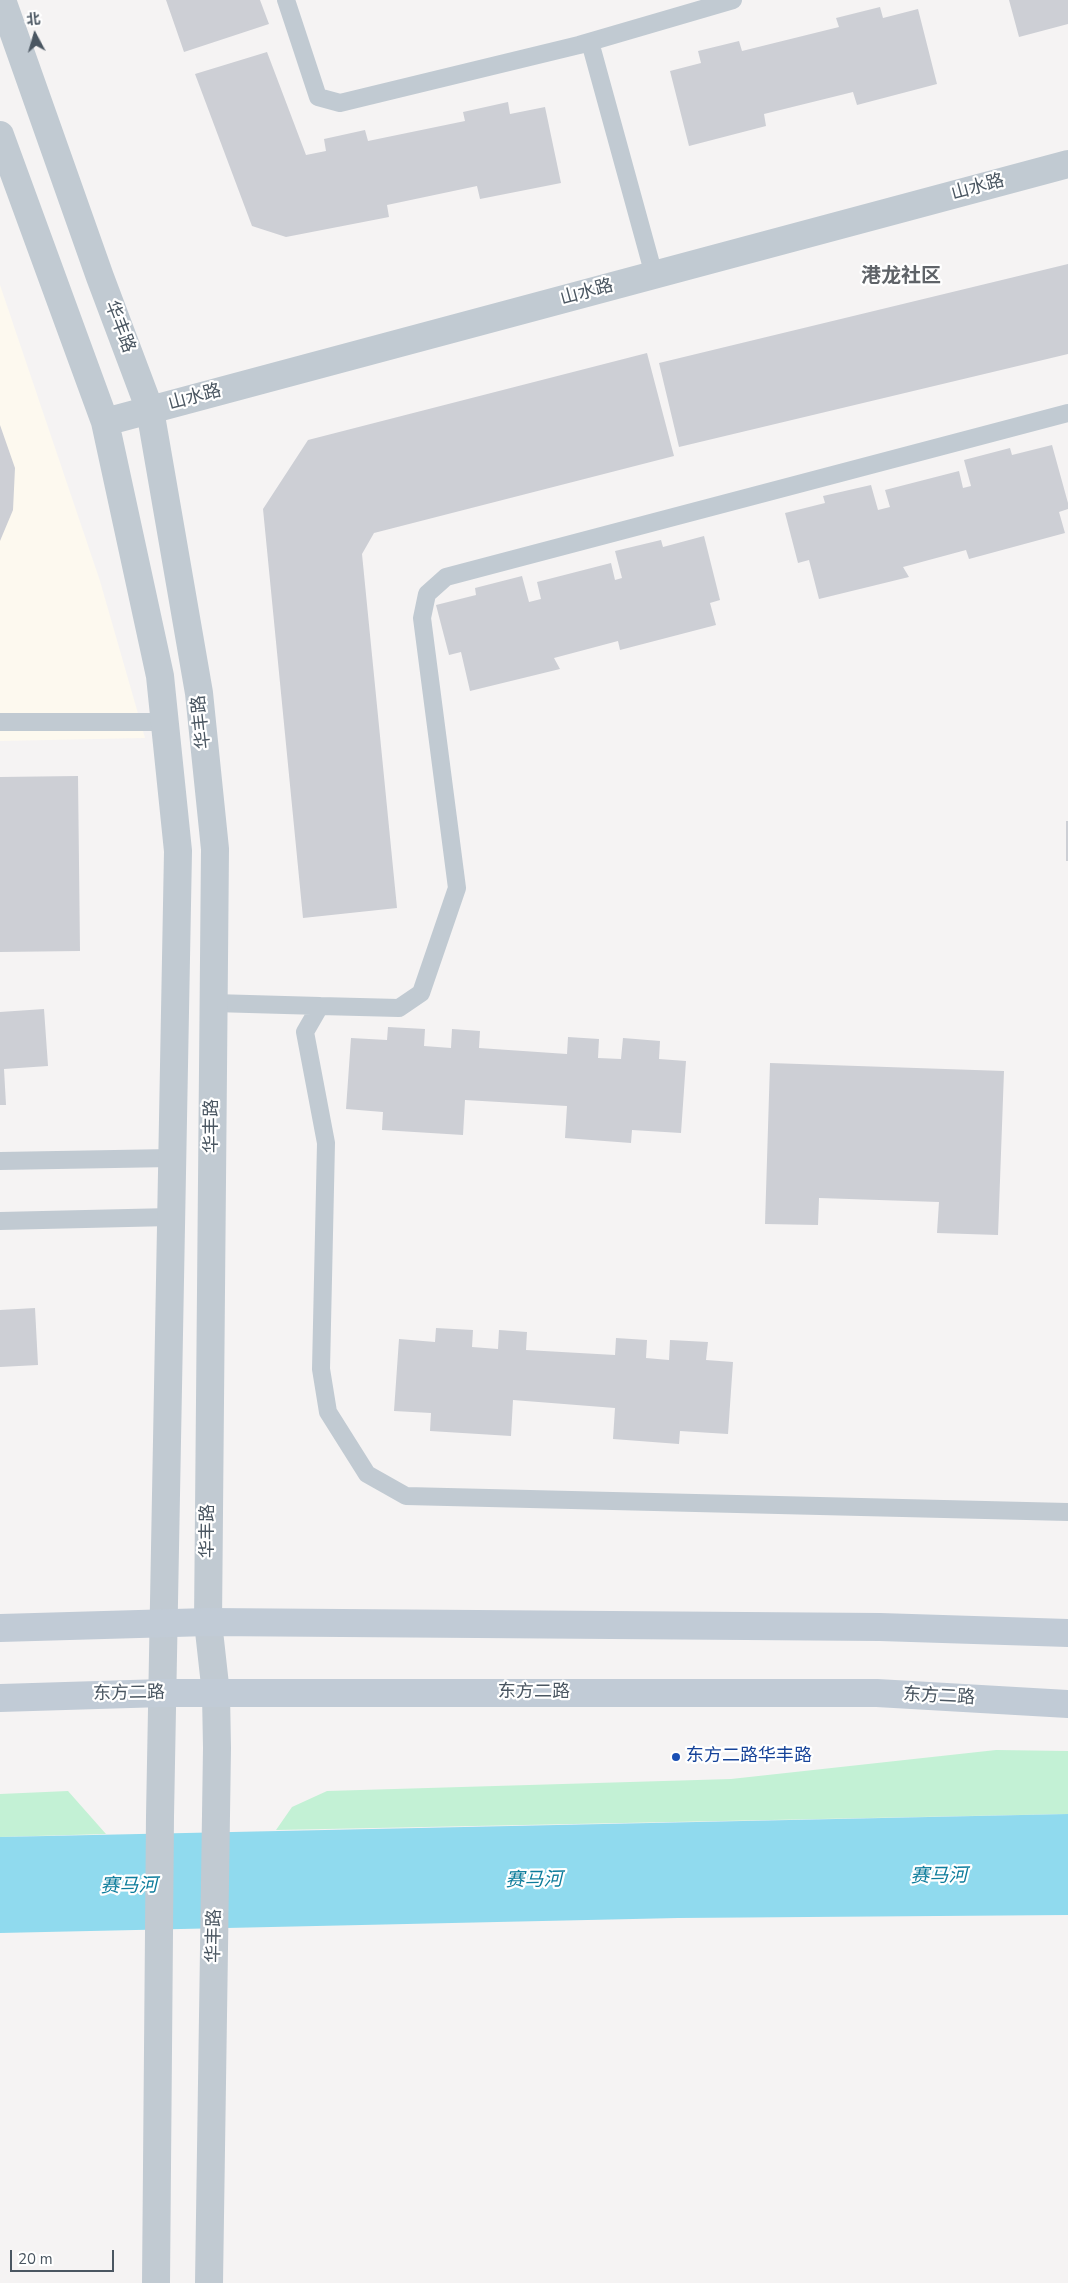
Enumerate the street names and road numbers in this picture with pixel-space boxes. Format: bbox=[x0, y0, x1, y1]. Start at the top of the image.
street label: 山水路 bbox=[949, 171, 1007, 205]
street label: 山水路 bbox=[558, 276, 616, 310]
street label: 华丰路 bbox=[99, 298, 139, 356]
street label: 山水路 bbox=[166, 381, 224, 415]
street label: 华丰路 bbox=[188, 694, 216, 750]
street label: 华丰路 bbox=[202, 1099, 224, 1153]
street label: 华丰路 bbox=[198, 1504, 220, 1558]
street label: 东方二路 bbox=[498, 1682, 570, 1704]
street label: 东方二路 bbox=[93, 1683, 165, 1705]
street label: 东方二路 bbox=[902, 1684, 976, 1710]
street label: 华丰路 bbox=[204, 1909, 226, 1963]

